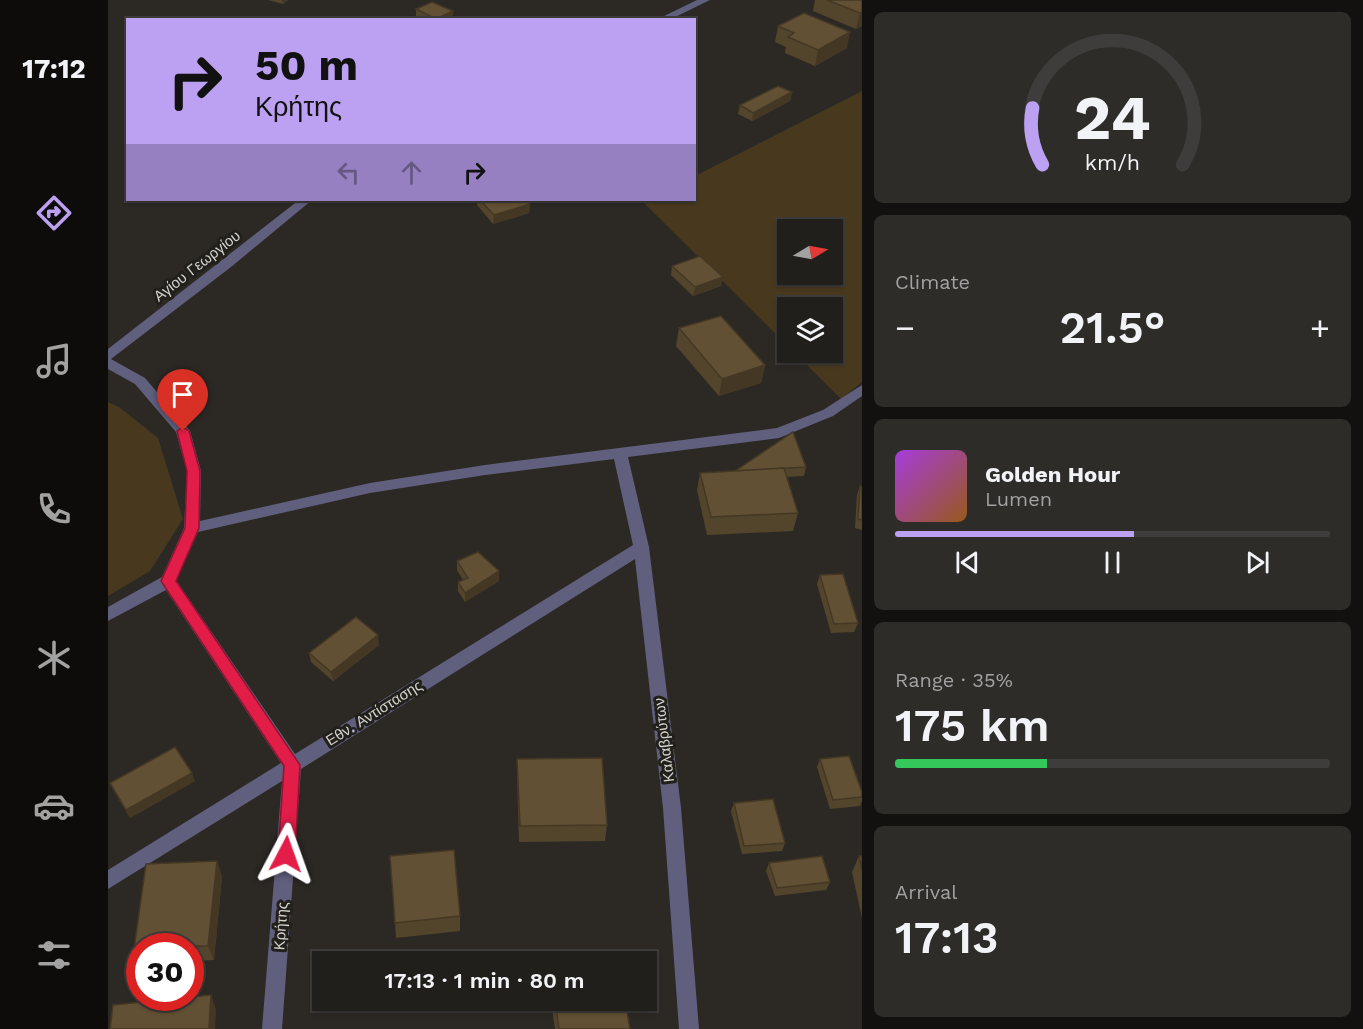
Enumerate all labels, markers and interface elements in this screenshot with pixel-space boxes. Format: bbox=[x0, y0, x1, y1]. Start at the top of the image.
text: 50 m bbox=[255, 41, 358, 90]
icon: right bbox=[156, 42, 234, 120]
text: 17:12 bbox=[22, 53, 86, 85]
text: 24 bbox=[1074, 81, 1151, 154]
text: Κρήτης bbox=[255, 91, 342, 123]
text: km/h bbox=[1085, 150, 1140, 175]
icon: left bbox=[332, 156, 365, 189]
icon: ahead bbox=[395, 156, 428, 189]
icon: right bbox=[458, 156, 491, 189]
icon: directions bbox=[33, 192, 75, 234]
north arrow bbox=[777, 219, 843, 285]
map controls bbox=[777, 219, 843, 363]
street label: Αγίου Γεωργίου bbox=[150, 227, 244, 305]
text: Climate bbox=[895, 270, 970, 294]
button: layers bbox=[777, 297, 843, 363]
text: 21.5° bbox=[1060, 301, 1165, 354]
text: − bbox=[895, 308, 915, 347]
text: + bbox=[1310, 308, 1330, 347]
icon: music bbox=[33, 340, 75, 382]
pin bbox=[157, 369, 208, 431]
icon: arrive bbox=[166, 378, 199, 411]
text: Golden Hour bbox=[985, 462, 1120, 487]
text: Lumen bbox=[985, 487, 1052, 511]
icon: phone bbox=[33, 488, 75, 530]
icon: previous bbox=[951, 546, 984, 579]
icon: pause bbox=[1096, 546, 1129, 579]
icon: next bbox=[1241, 546, 1274, 579]
icon: climate bbox=[33, 637, 75, 679]
text: Range · 35% bbox=[895, 668, 1013, 692]
street label: Εθν. Αντίστασης bbox=[323, 676, 425, 750]
street label: Καλαβρύτων bbox=[650, 697, 678, 783]
text: 175 km bbox=[895, 699, 1050, 752]
icon: car bbox=[33, 785, 75, 827]
position arrow bbox=[254, 822, 318, 886]
text: Arrival bbox=[895, 880, 957, 904]
street label: Κρήτης bbox=[270, 901, 292, 951]
text: 17:13 bbox=[895, 911, 999, 964]
speed limit sign: 30 bbox=[126, 933, 204, 1011]
icon: filters bbox=[33, 934, 75, 976]
text: 17:13 · 1 min · 80 m bbox=[384, 968, 585, 993]

